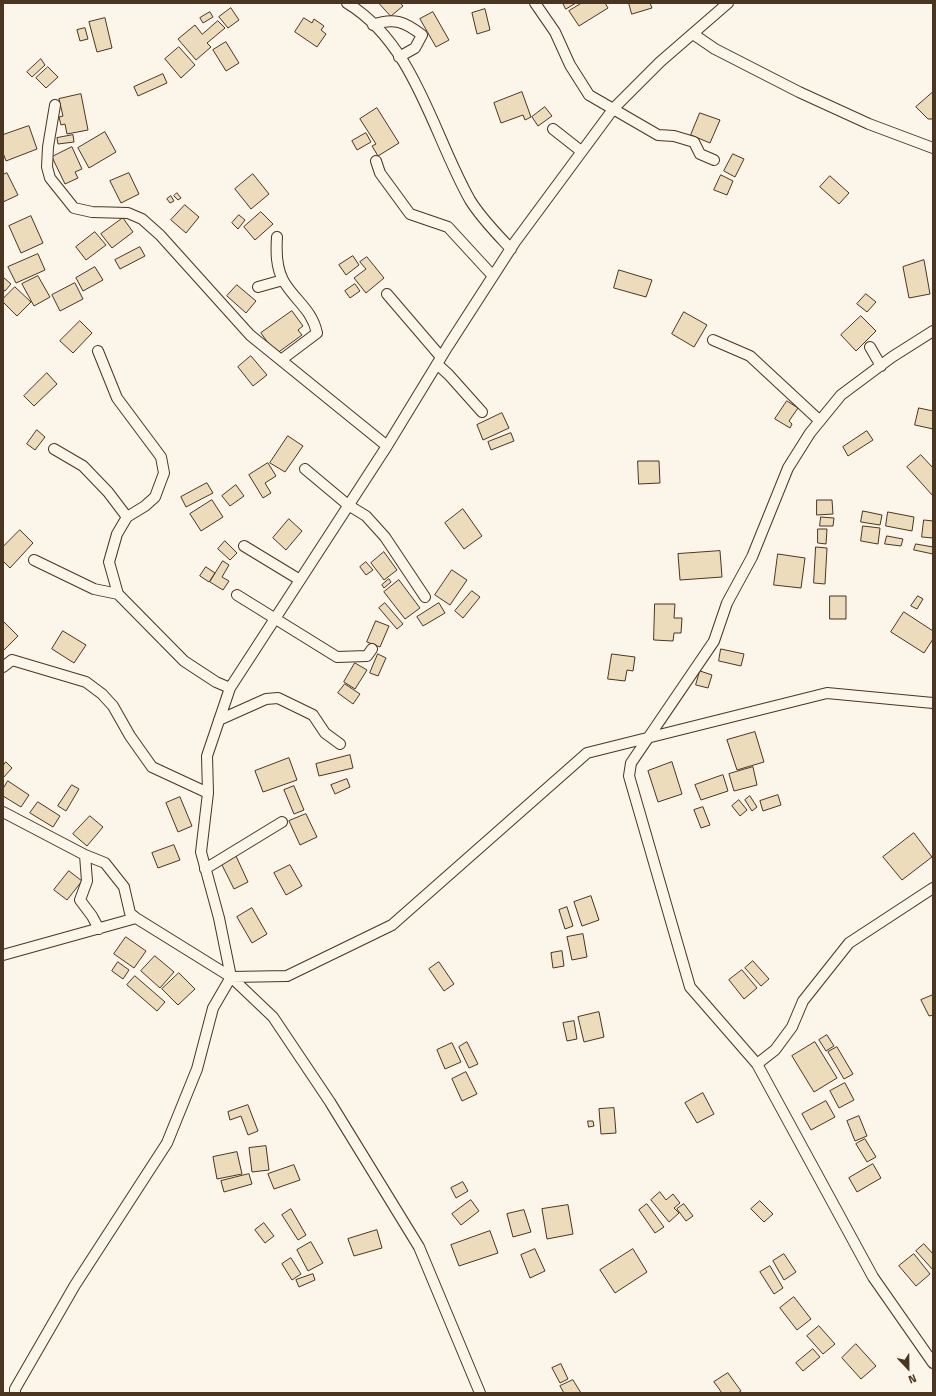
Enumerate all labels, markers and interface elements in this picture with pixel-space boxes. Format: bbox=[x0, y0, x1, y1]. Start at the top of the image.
north arrow bbox=[888, 1348, 928, 1388]
text: N bbox=[906, 1370, 919, 1388]

